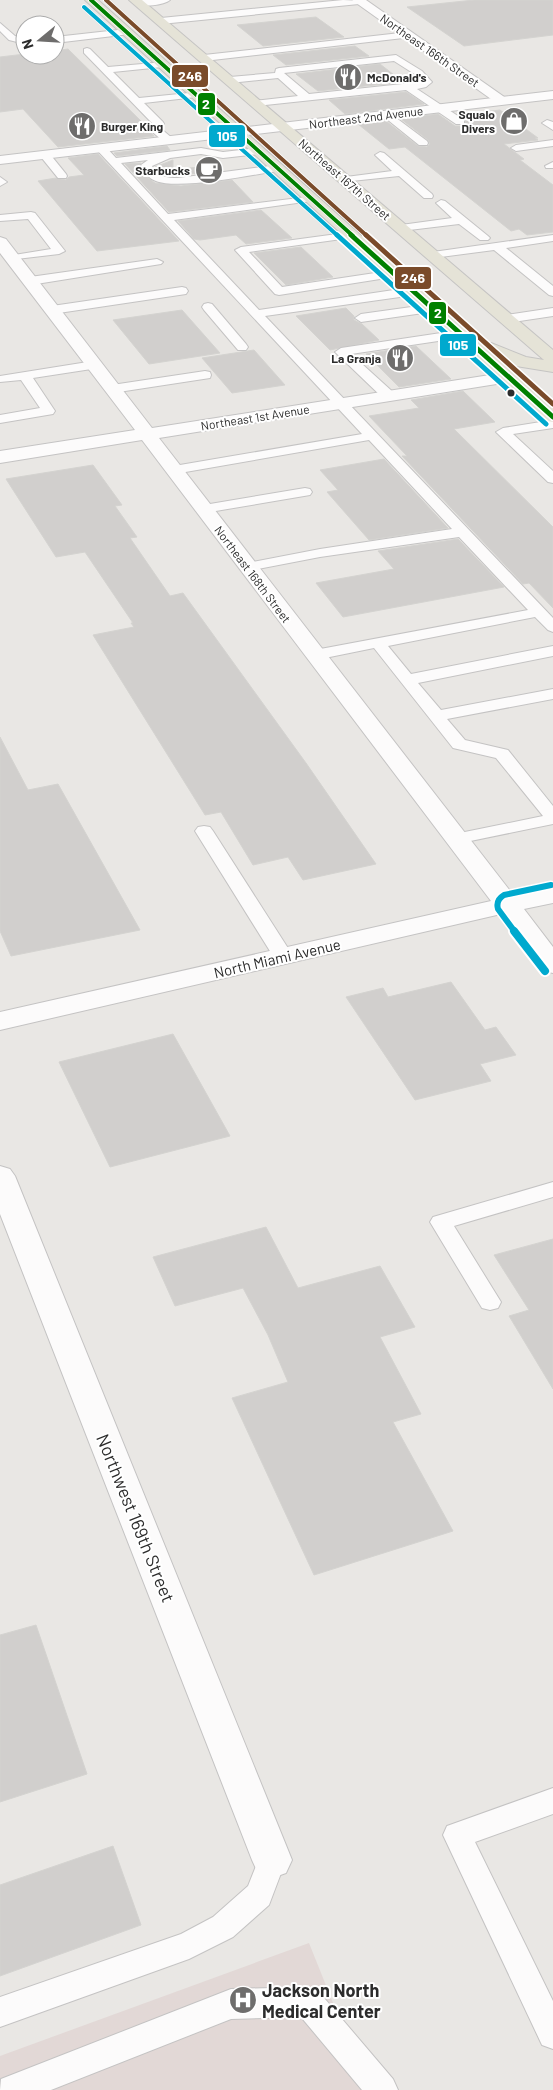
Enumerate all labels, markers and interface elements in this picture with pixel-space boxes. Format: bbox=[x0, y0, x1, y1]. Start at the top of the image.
street label: Northeast 166th Street bbox=[378, 11, 482, 89]
north arrow bbox=[15, 15, 65, 65]
text: N bbox=[18, 37, 37, 51]
restaurant icon: McDonald's bbox=[333, 62, 363, 92]
line badge: 246 bbox=[171, 64, 209, 88]
text: 246 bbox=[178, 67, 202, 84]
place label: McDonald's bbox=[367, 70, 427, 84]
line badge: 2 bbox=[197, 92, 216, 116]
text: 2 bbox=[202, 95, 210, 112]
street label: Northeast 2nd Avenue bbox=[308, 103, 424, 131]
shop icon: Squalo Divers bbox=[499, 106, 529, 136]
place label: Squalo Divers bbox=[459, 107, 495, 135]
restaurant icon: Burger King bbox=[67, 111, 97, 141]
place label: Burger King bbox=[101, 119, 164, 133]
line badge: 105 bbox=[208, 124, 246, 148]
text: 105 bbox=[217, 127, 238, 144]
street label: Northeast 167th Street bbox=[296, 135, 394, 223]
cafe icon: Starbucks bbox=[194, 155, 224, 185]
place label: Starbucks bbox=[135, 163, 190, 177]
line badge: 246 bbox=[394, 266, 432, 290]
text: 246 bbox=[401, 269, 425, 286]
line badge: 2 bbox=[428, 301, 447, 325]
text: 2 bbox=[434, 304, 442, 321]
line badge: 105 bbox=[439, 333, 477, 357]
text: 105 bbox=[448, 336, 469, 353]
restaurant icon: La Granja bbox=[385, 343, 415, 373]
place label: La Granja bbox=[331, 351, 381, 365]
unlabelled marker bbox=[506, 388, 516, 398]
street label: Northeast 1st Avenue bbox=[200, 401, 310, 433]
street label: Northeast 168th Street bbox=[212, 523, 294, 625]
street label: North Miami Avenue bbox=[212, 935, 342, 981]
street label: Northwest 169th Street bbox=[92, 1431, 180, 1605]
place label: Jackson North Medical Center bbox=[262, 1979, 381, 2022]
hospital icon: Jackson North Medical Center bbox=[228, 1985, 258, 2015]

